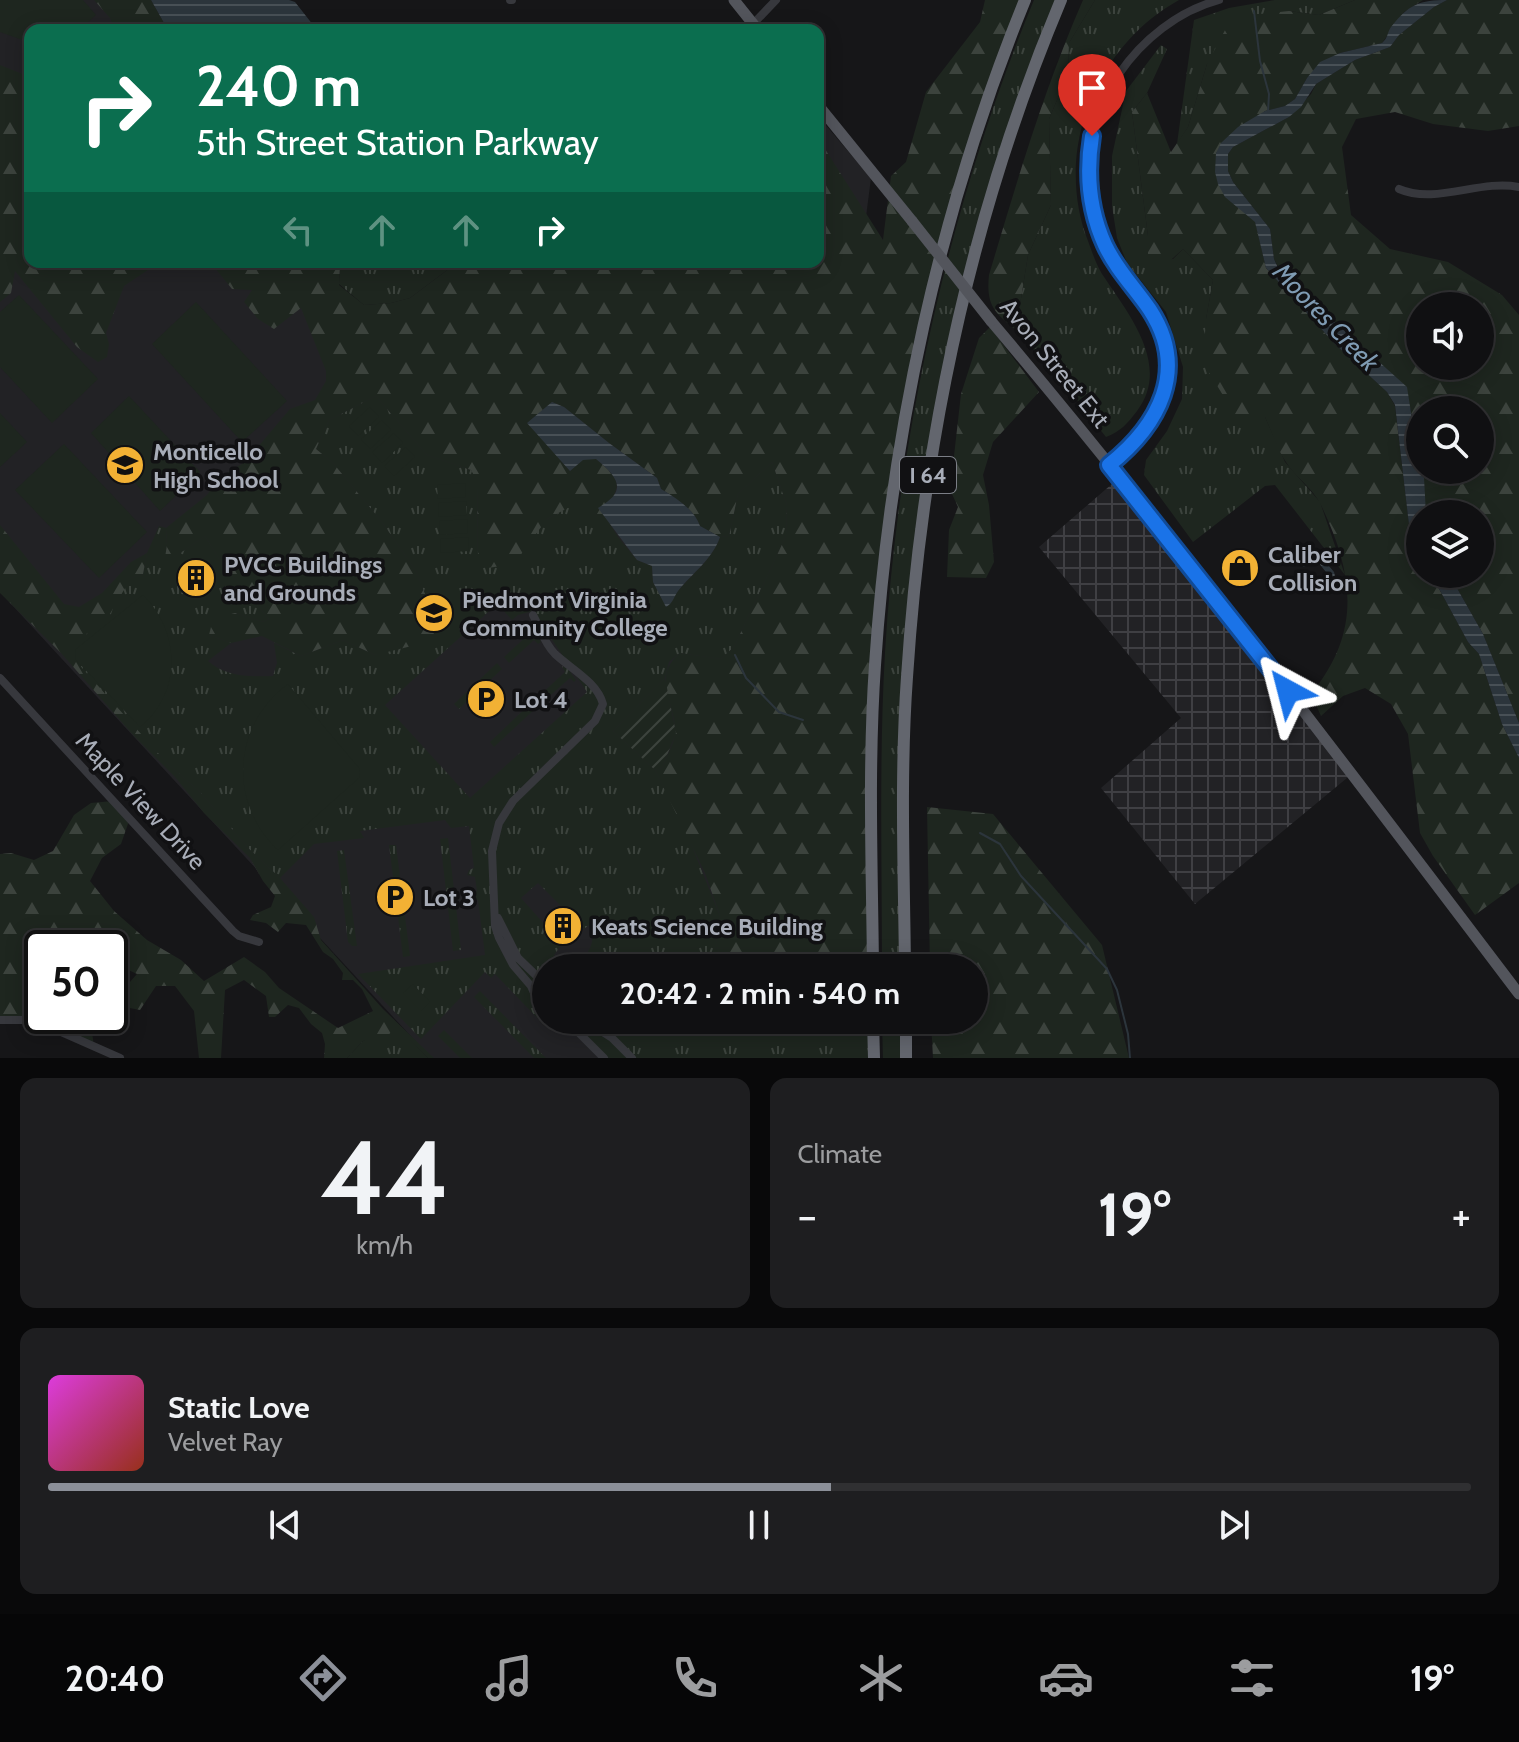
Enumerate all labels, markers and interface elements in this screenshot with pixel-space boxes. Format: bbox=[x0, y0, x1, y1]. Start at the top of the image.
text: 240 m bbox=[196, 52, 361, 120]
pin bbox=[1058, 54, 1126, 136]
icon: right bbox=[64, 56, 168, 160]
icon: arrive bbox=[1070, 66, 1114, 110]
text: 5th Street Station Parkway bbox=[196, 120, 599, 164]
icon: left bbox=[276, 208, 320, 252]
icon: ahead bbox=[360, 208, 404, 252]
icon: ahead bbox=[444, 208, 488, 252]
icon: right bbox=[528, 208, 572, 252]
water label: Moores Creek bbox=[1266, 255, 1386, 379]
map controls bbox=[1406, 292, 1494, 588]
button: sound bbox=[1406, 292, 1494, 380]
street label: Avon Street Ext bbox=[994, 293, 1116, 433]
button: search bbox=[1406, 396, 1494, 484]
place label: Monticello High School bbox=[153, 437, 278, 494]
school or university icon: Monticello High School bbox=[104, 444, 146, 486]
road number: I 64 bbox=[900, 457, 956, 493]
button: layers bbox=[1406, 500, 1494, 588]
place label: Caliber Collision bbox=[1268, 540, 1357, 597]
shop icon: Caliber Collision bbox=[1219, 547, 1261, 589]
place label: PVCC Buildings and Grounds bbox=[224, 550, 382, 607]
building icon: PVCC Buildings and Grounds bbox=[175, 557, 217, 599]
place label: Piedmont Virginia Community College bbox=[462, 585, 668, 642]
school or university icon: Piedmont Virginia Community College bbox=[413, 592, 455, 634]
position arrow bbox=[1246, 649, 1330, 733]
parking icon: Lot 4 bbox=[465, 678, 507, 720]
place label: Lot 4 bbox=[514, 685, 568, 714]
street label: Maple View Drive bbox=[70, 726, 212, 876]
parking icon: Lot 3 bbox=[374, 876, 416, 918]
place label: Lot 3 bbox=[423, 883, 475, 912]
building icon: Keats Science Building bbox=[542, 905, 584, 947]
place label: Keats Science Building bbox=[591, 912, 823, 941]
speed limit sign: 50 bbox=[24, 930, 128, 1034]
text: 20:42 · 2 min · 540 m bbox=[620, 975, 900, 1012]
text: 44 bbox=[320, 1114, 449, 1240]
text: Climate bbox=[798, 1138, 882, 1170]
text: 19° bbox=[1098, 1178, 1171, 1251]
text: − bbox=[798, 1189, 817, 1242]
text: + bbox=[1452, 1189, 1471, 1242]
text: km/h bbox=[356, 1229, 413, 1261]
text: Static Love bbox=[168, 1389, 310, 1426]
text: Velvet Ray bbox=[168, 1426, 283, 1458]
icon: previous bbox=[263, 1503, 307, 1547]
icon: pause bbox=[737, 1503, 781, 1547]
icon: next bbox=[1212, 1503, 1256, 1547]
icon: directions bbox=[295, 1650, 351, 1706]
icon: music bbox=[481, 1650, 537, 1706]
icon: phone bbox=[667, 1650, 723, 1706]
icon: climate bbox=[853, 1650, 909, 1706]
icon: car bbox=[1038, 1650, 1094, 1706]
icon: filters bbox=[1224, 1650, 1280, 1706]
text: 20:40 bbox=[65, 1656, 165, 1700]
text: 19° bbox=[1410, 1656, 1454, 1700]

